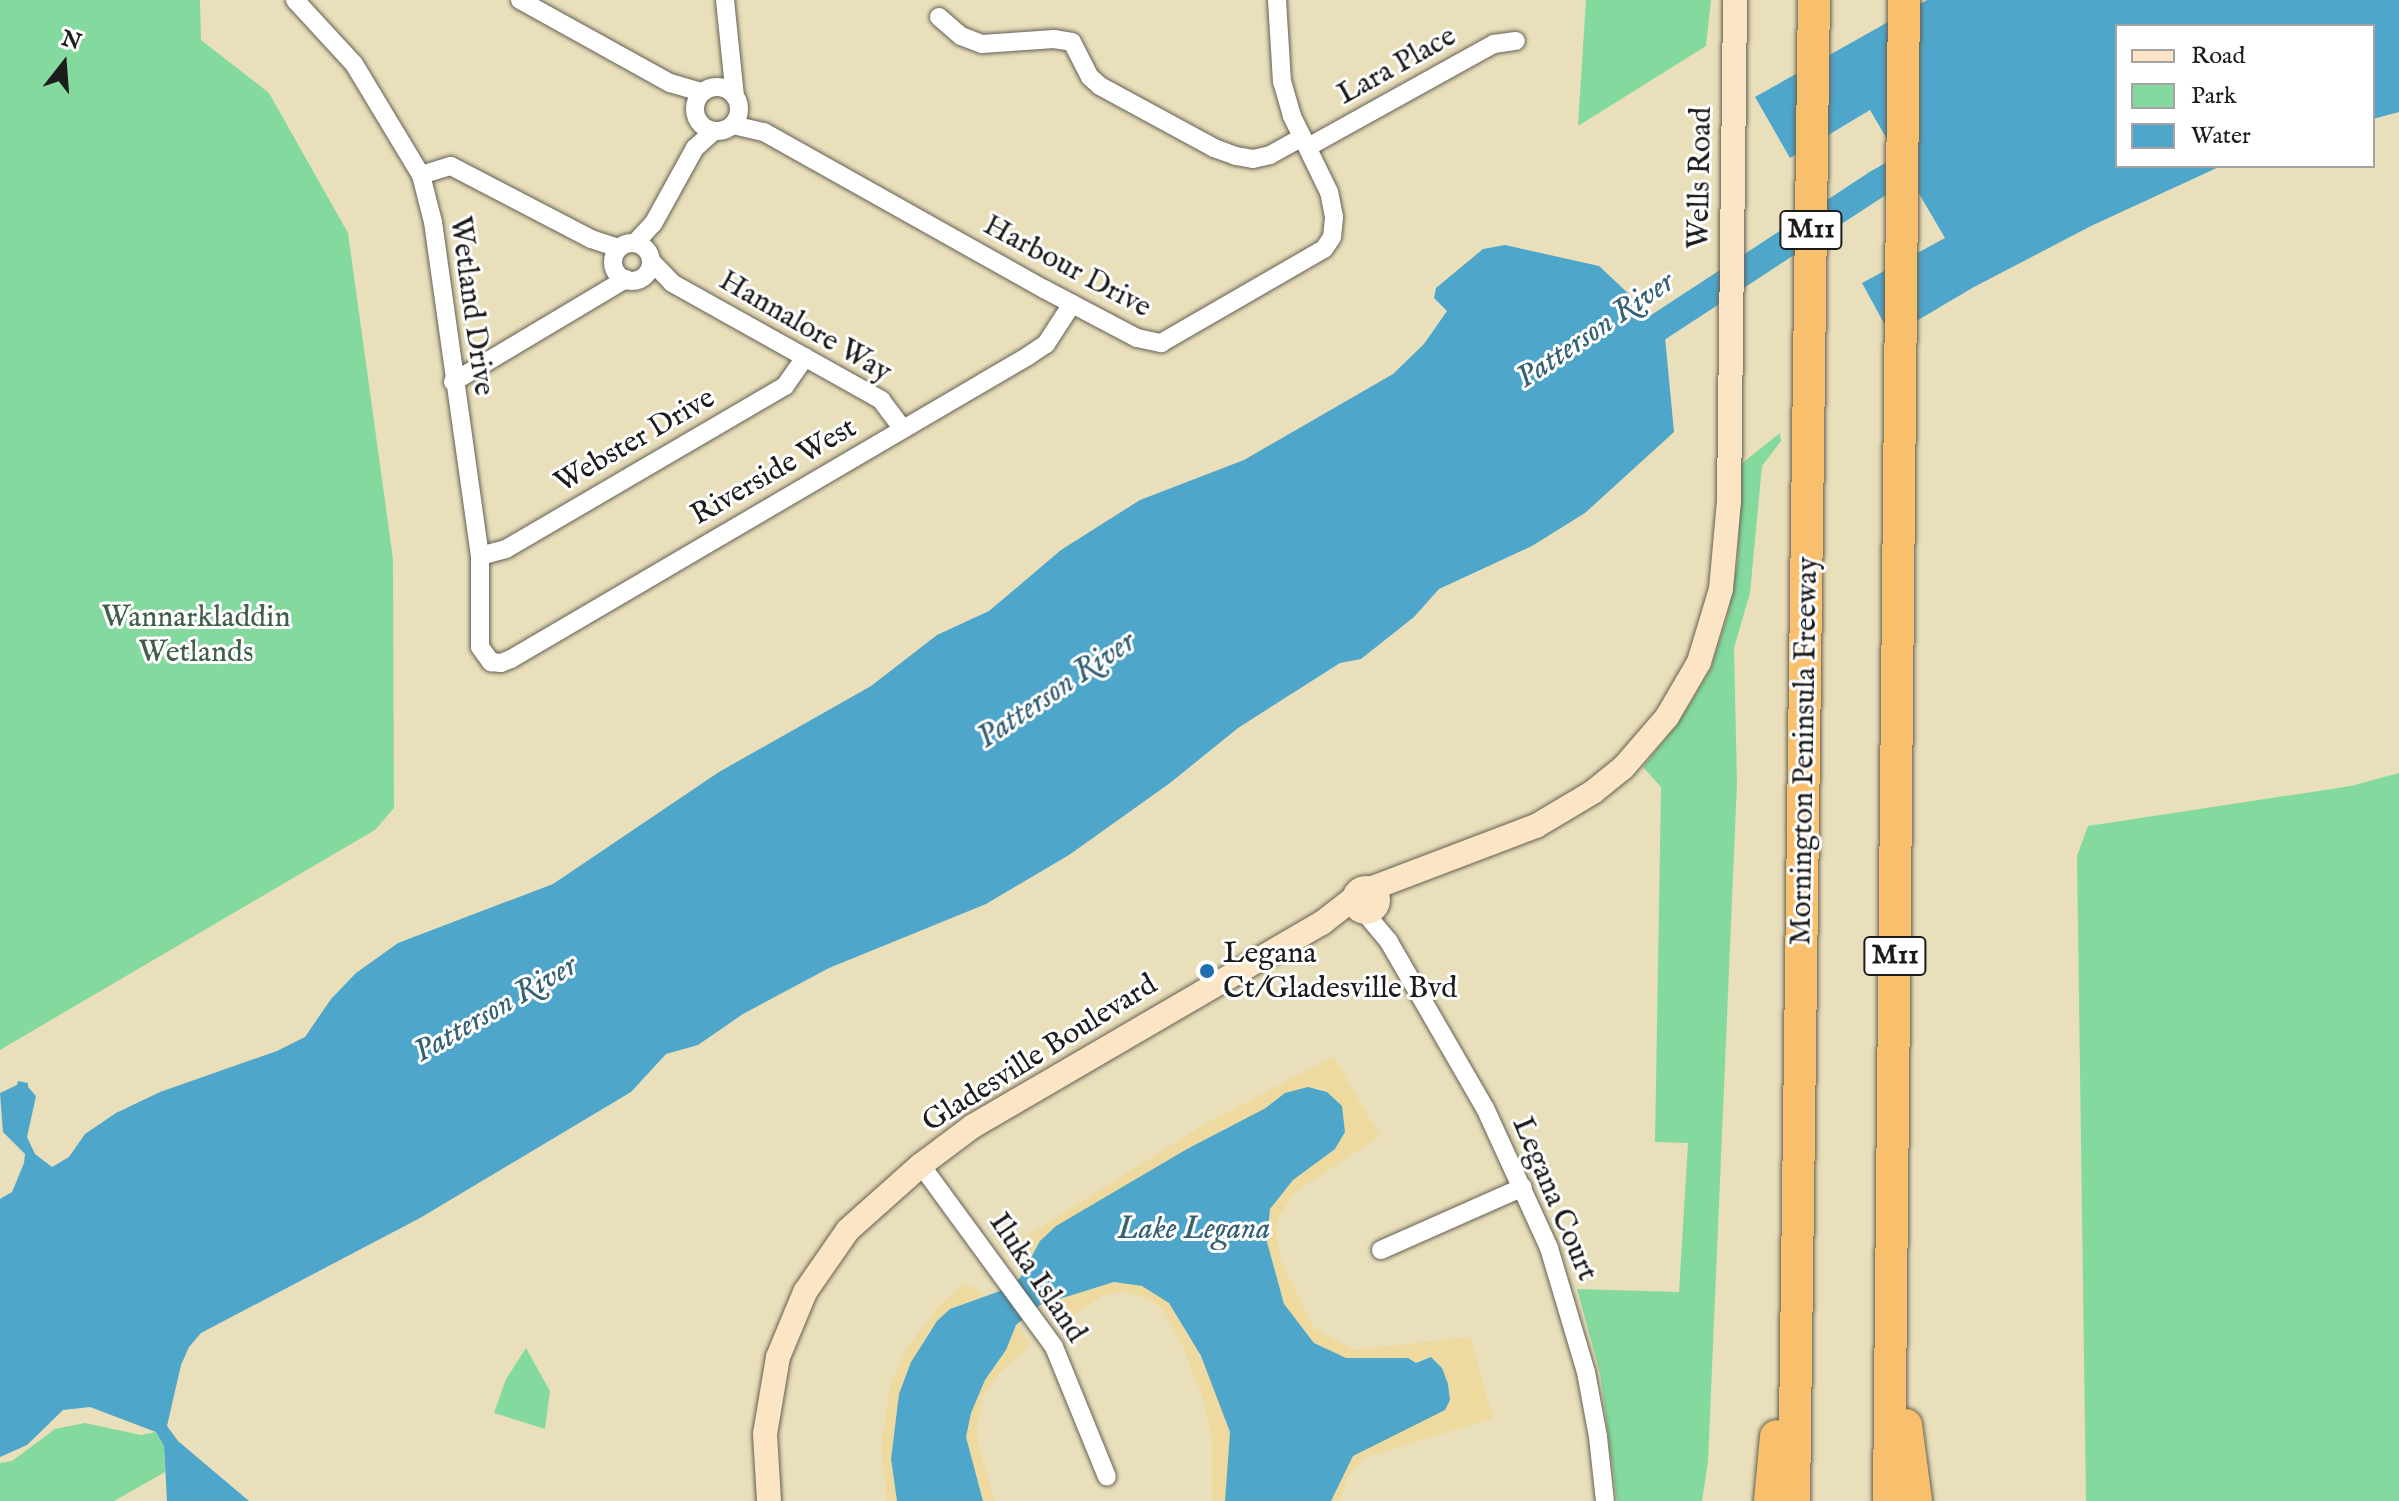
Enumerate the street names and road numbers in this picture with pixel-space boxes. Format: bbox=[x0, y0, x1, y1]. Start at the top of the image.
street label: Lara Place bbox=[1331, 19, 1463, 113]
street label: Wells Road bbox=[1682, 107, 1720, 249]
road number: M11 bbox=[1779, 206, 1843, 254]
street label: Harbour Drive bbox=[977, 208, 1157, 326]
street label: Wetland Drive bbox=[441, 214, 501, 398]
street label: Hannalore Way bbox=[712, 263, 898, 391]
street label: Webster Drive bbox=[549, 381, 721, 501]
street label: Riverside West bbox=[685, 410, 863, 534]
street label: Mornington Peninsula Freeway bbox=[1784, 556, 1826, 946]
road number: M11 bbox=[1863, 932, 1927, 980]
street label: Gladesville Boulevard bbox=[916, 967, 1164, 1141]
street label: Legana Court bbox=[1503, 1112, 1605, 1286]
street label: Iluka Island bbox=[981, 1206, 1093, 1350]

